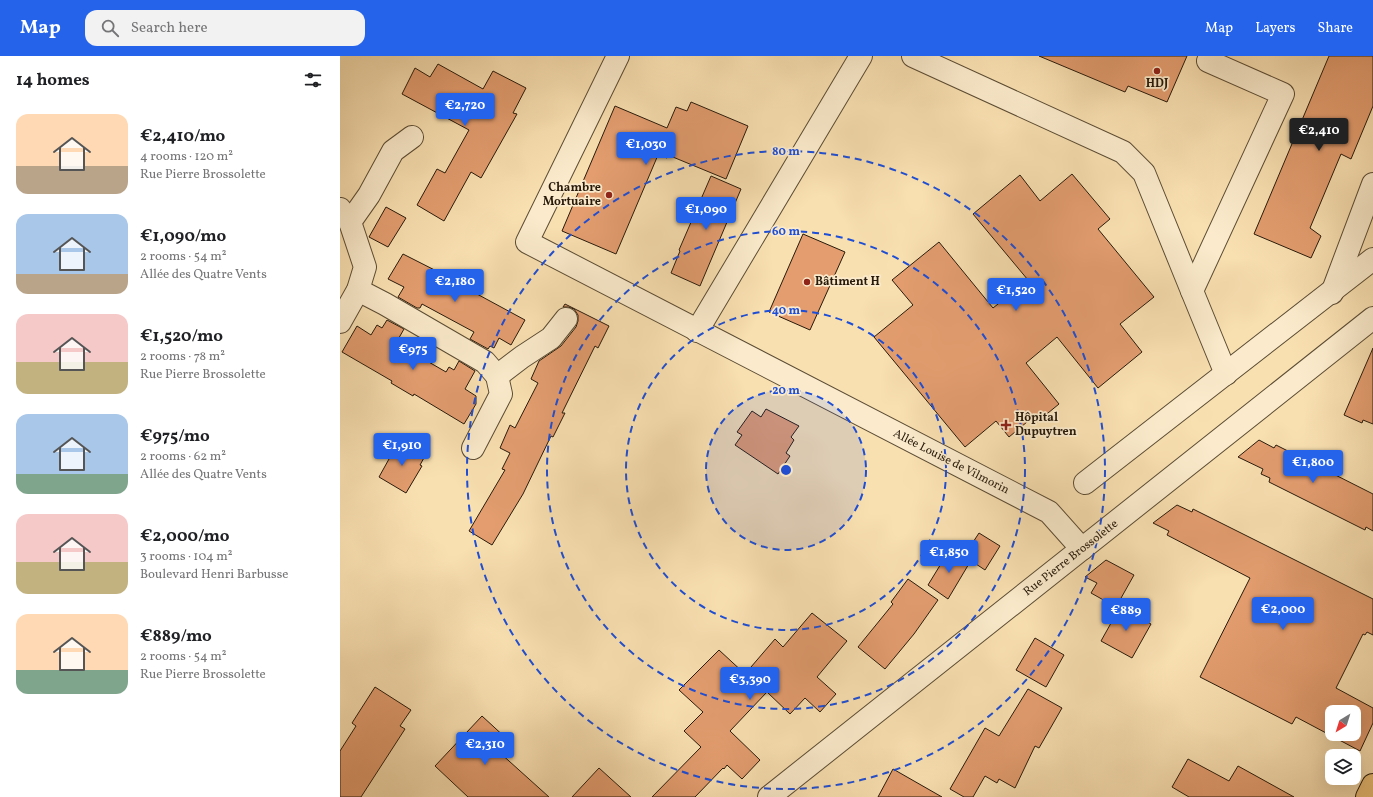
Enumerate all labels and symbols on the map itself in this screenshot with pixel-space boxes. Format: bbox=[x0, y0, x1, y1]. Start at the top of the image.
marker: HDJ bbox=[1152, 66, 1162, 76]
place label: HDJ bbox=[1146, 76, 1168, 92]
pin: €2,720 bbox=[432, 93, 498, 127]
pin: €2,410 bbox=[1286, 118, 1352, 152]
pin: €1,030 bbox=[613, 132, 679, 166]
text: 80 m bbox=[772, 144, 800, 160]
place label: Chambre Mortuaire bbox=[543, 180, 601, 210]
marker: Chambre Mortuaire bbox=[604, 190, 614, 200]
pin: €1,090 bbox=[673, 197, 739, 231]
text: 60 m bbox=[772, 224, 800, 240]
pin: €2,180 bbox=[422, 269, 488, 303]
place label: Bâtiment H bbox=[815, 274, 880, 290]
marker: Bâtiment H bbox=[802, 277, 812, 287]
pin: €1,520 bbox=[983, 278, 1049, 312]
text: 40 m bbox=[772, 303, 801, 319]
pin: €975 bbox=[389, 337, 437, 371]
text: 20 m bbox=[772, 383, 800, 399]
place label: Hôpital Dupuytren bbox=[1015, 410, 1077, 440]
marker: Hôpital Dupuytren bbox=[1000, 419, 1012, 431]
street label: Allée Louise de Vilmorin bbox=[890, 426, 1012, 498]
pin: €1,910 bbox=[369, 433, 435, 467]
pin: €1,800 bbox=[1280, 450, 1346, 484]
centre of rings bbox=[779, 463, 793, 477]
street label: Rue Pierre Brossolette bbox=[1020, 516, 1122, 600]
pin: €1,850 bbox=[916, 540, 982, 574]
pin: €2,000 bbox=[1250, 597, 1316, 631]
pin: €889 bbox=[1102, 598, 1150, 632]
pin: €3,390 bbox=[717, 667, 783, 701]
north arrow bbox=[1325, 705, 1361, 741]
pin: €2,310 bbox=[452, 732, 518, 766]

